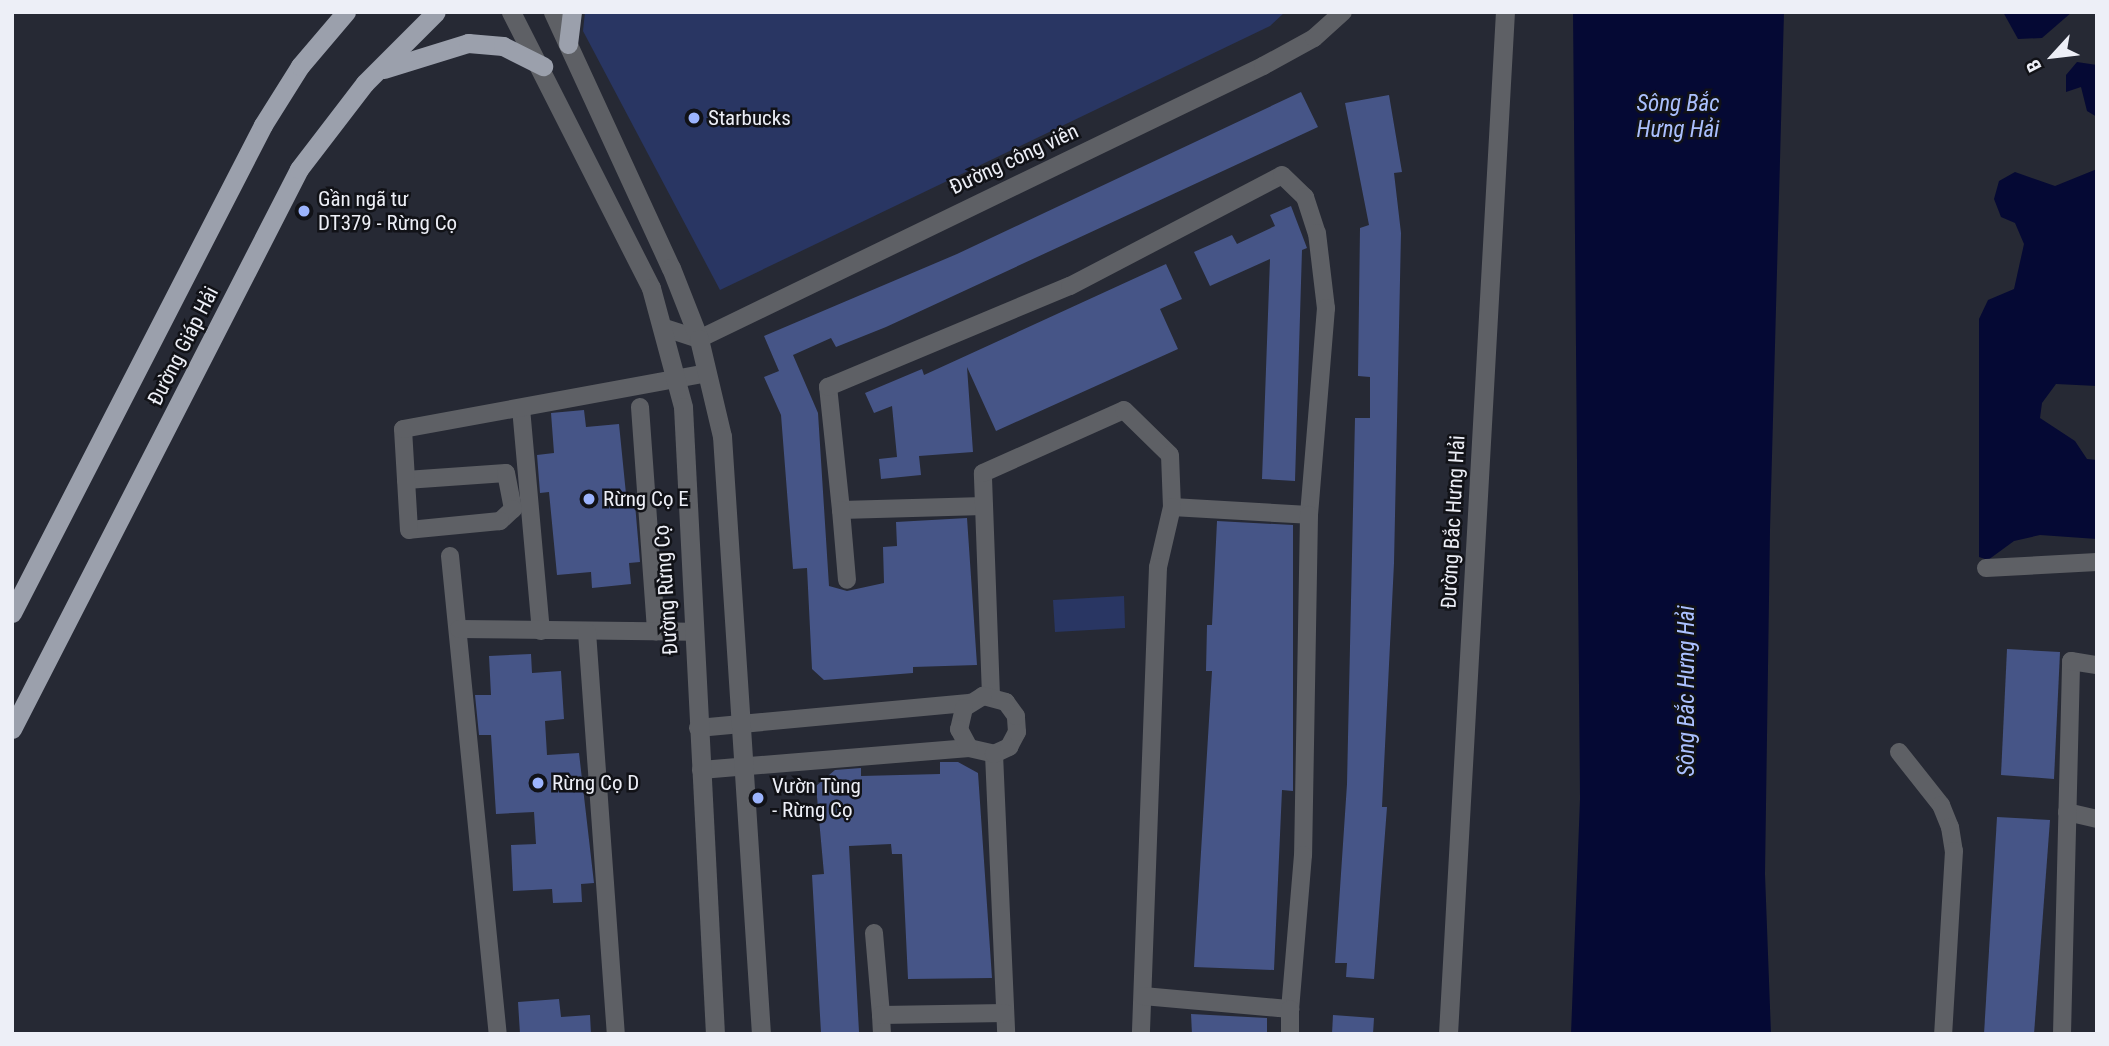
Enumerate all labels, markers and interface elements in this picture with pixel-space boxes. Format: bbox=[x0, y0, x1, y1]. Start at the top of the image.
north arrow bbox=[2018, 21, 2088, 91]
text: B bbox=[2021, 56, 2047, 76]
water label: Sông Bắc Hưng Hải bbox=[1637, 90, 1719, 144]
place label: Starbucks bbox=[708, 105, 791, 131]
marker: Starbucks bbox=[686, 110, 702, 126]
street label: Đường công viên bbox=[946, 118, 1082, 200]
place label: Gần ngã tư DT379 - Rừng Cọ bbox=[318, 186, 457, 236]
marker: Gần ngã tư DT379 - Rừng Cọ bbox=[296, 203, 312, 219]
street label: Đường Giáp Hải bbox=[142, 282, 224, 410]
street label: Đường Bắc Hưng Hải bbox=[1436, 435, 1470, 609]
place label: Rừng Cọ E bbox=[603, 486, 689, 512]
marker: Rừng Cọ E bbox=[581, 491, 597, 507]
street label: Đường Rừng Cọ bbox=[649, 524, 683, 656]
water label: Sông Bắc Hưng Hải bbox=[1673, 605, 1701, 777]
place label: Rừng Cọ D bbox=[552, 770, 639, 796]
place label: Vườn Tùng - Rừng Cọ bbox=[772, 773, 861, 823]
marker: Rừng Cọ D bbox=[530, 775, 546, 791]
marker: Vườn Tùng - Rừng Cọ bbox=[750, 790, 766, 806]

